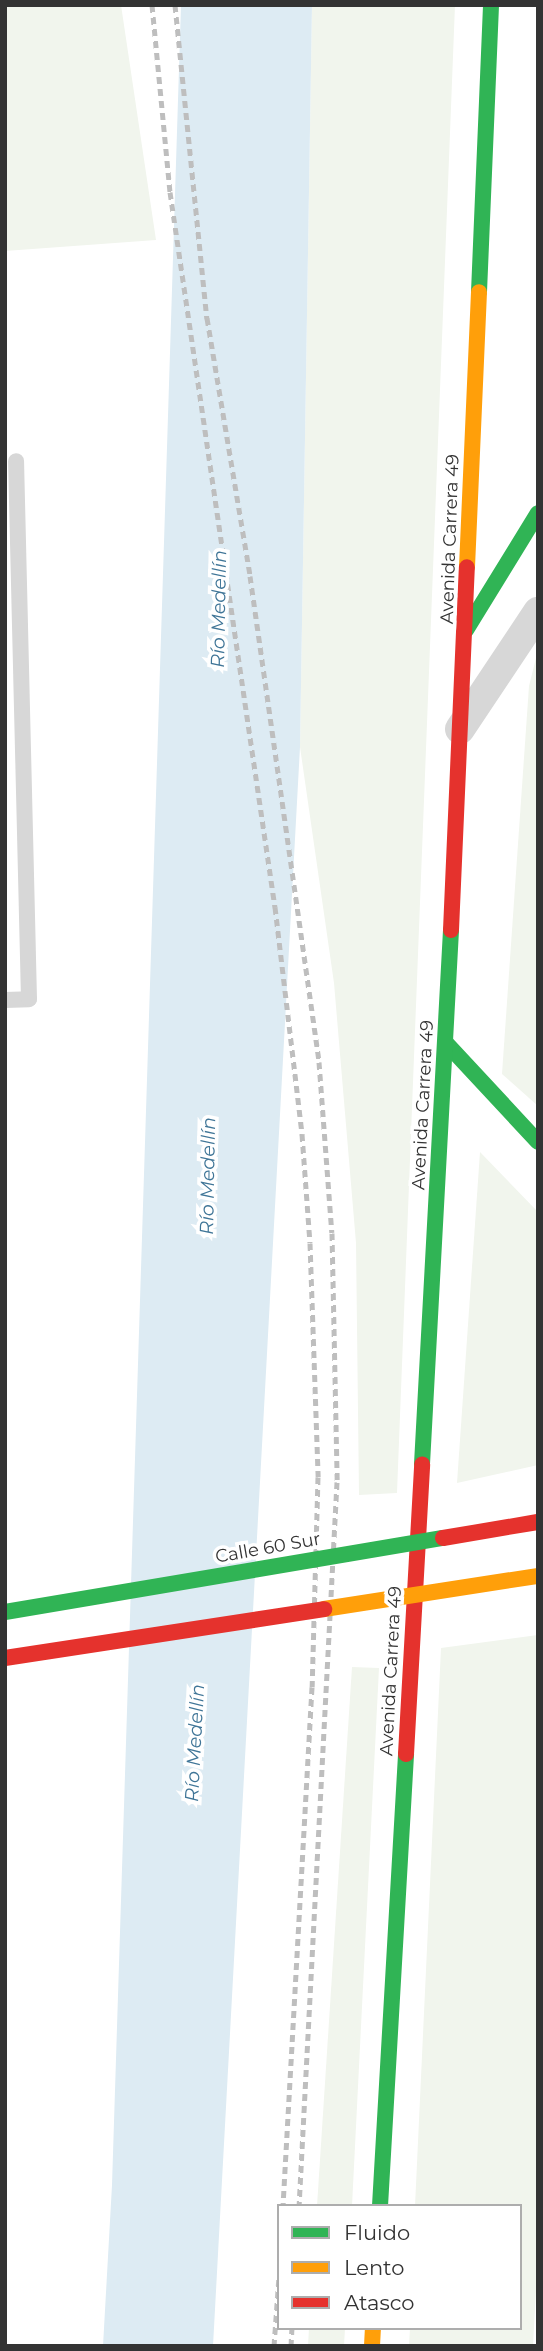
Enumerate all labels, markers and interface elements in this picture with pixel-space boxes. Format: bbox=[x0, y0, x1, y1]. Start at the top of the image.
street label: Avenida Carrera 49 bbox=[436, 454, 464, 624]
water label: Río Medellín bbox=[207, 550, 231, 668]
street label: Avenida Carrera 49 bbox=[408, 1020, 438, 1190]
water label: Río Medellín bbox=[196, 1117, 220, 1235]
street label: Calle 60 Sur bbox=[214, 1528, 322, 1568]
street label: Avenida Carrera 49 bbox=[376, 1586, 406, 1756]
water label: Río Medellín bbox=[181, 1684, 209, 1802]
legend bbox=[277, 2204, 522, 2330]
text: Fluido bbox=[344, 2220, 410, 2245]
text: Lento bbox=[344, 2255, 404, 2280]
text: Atasco bbox=[344, 2290, 415, 2315]

